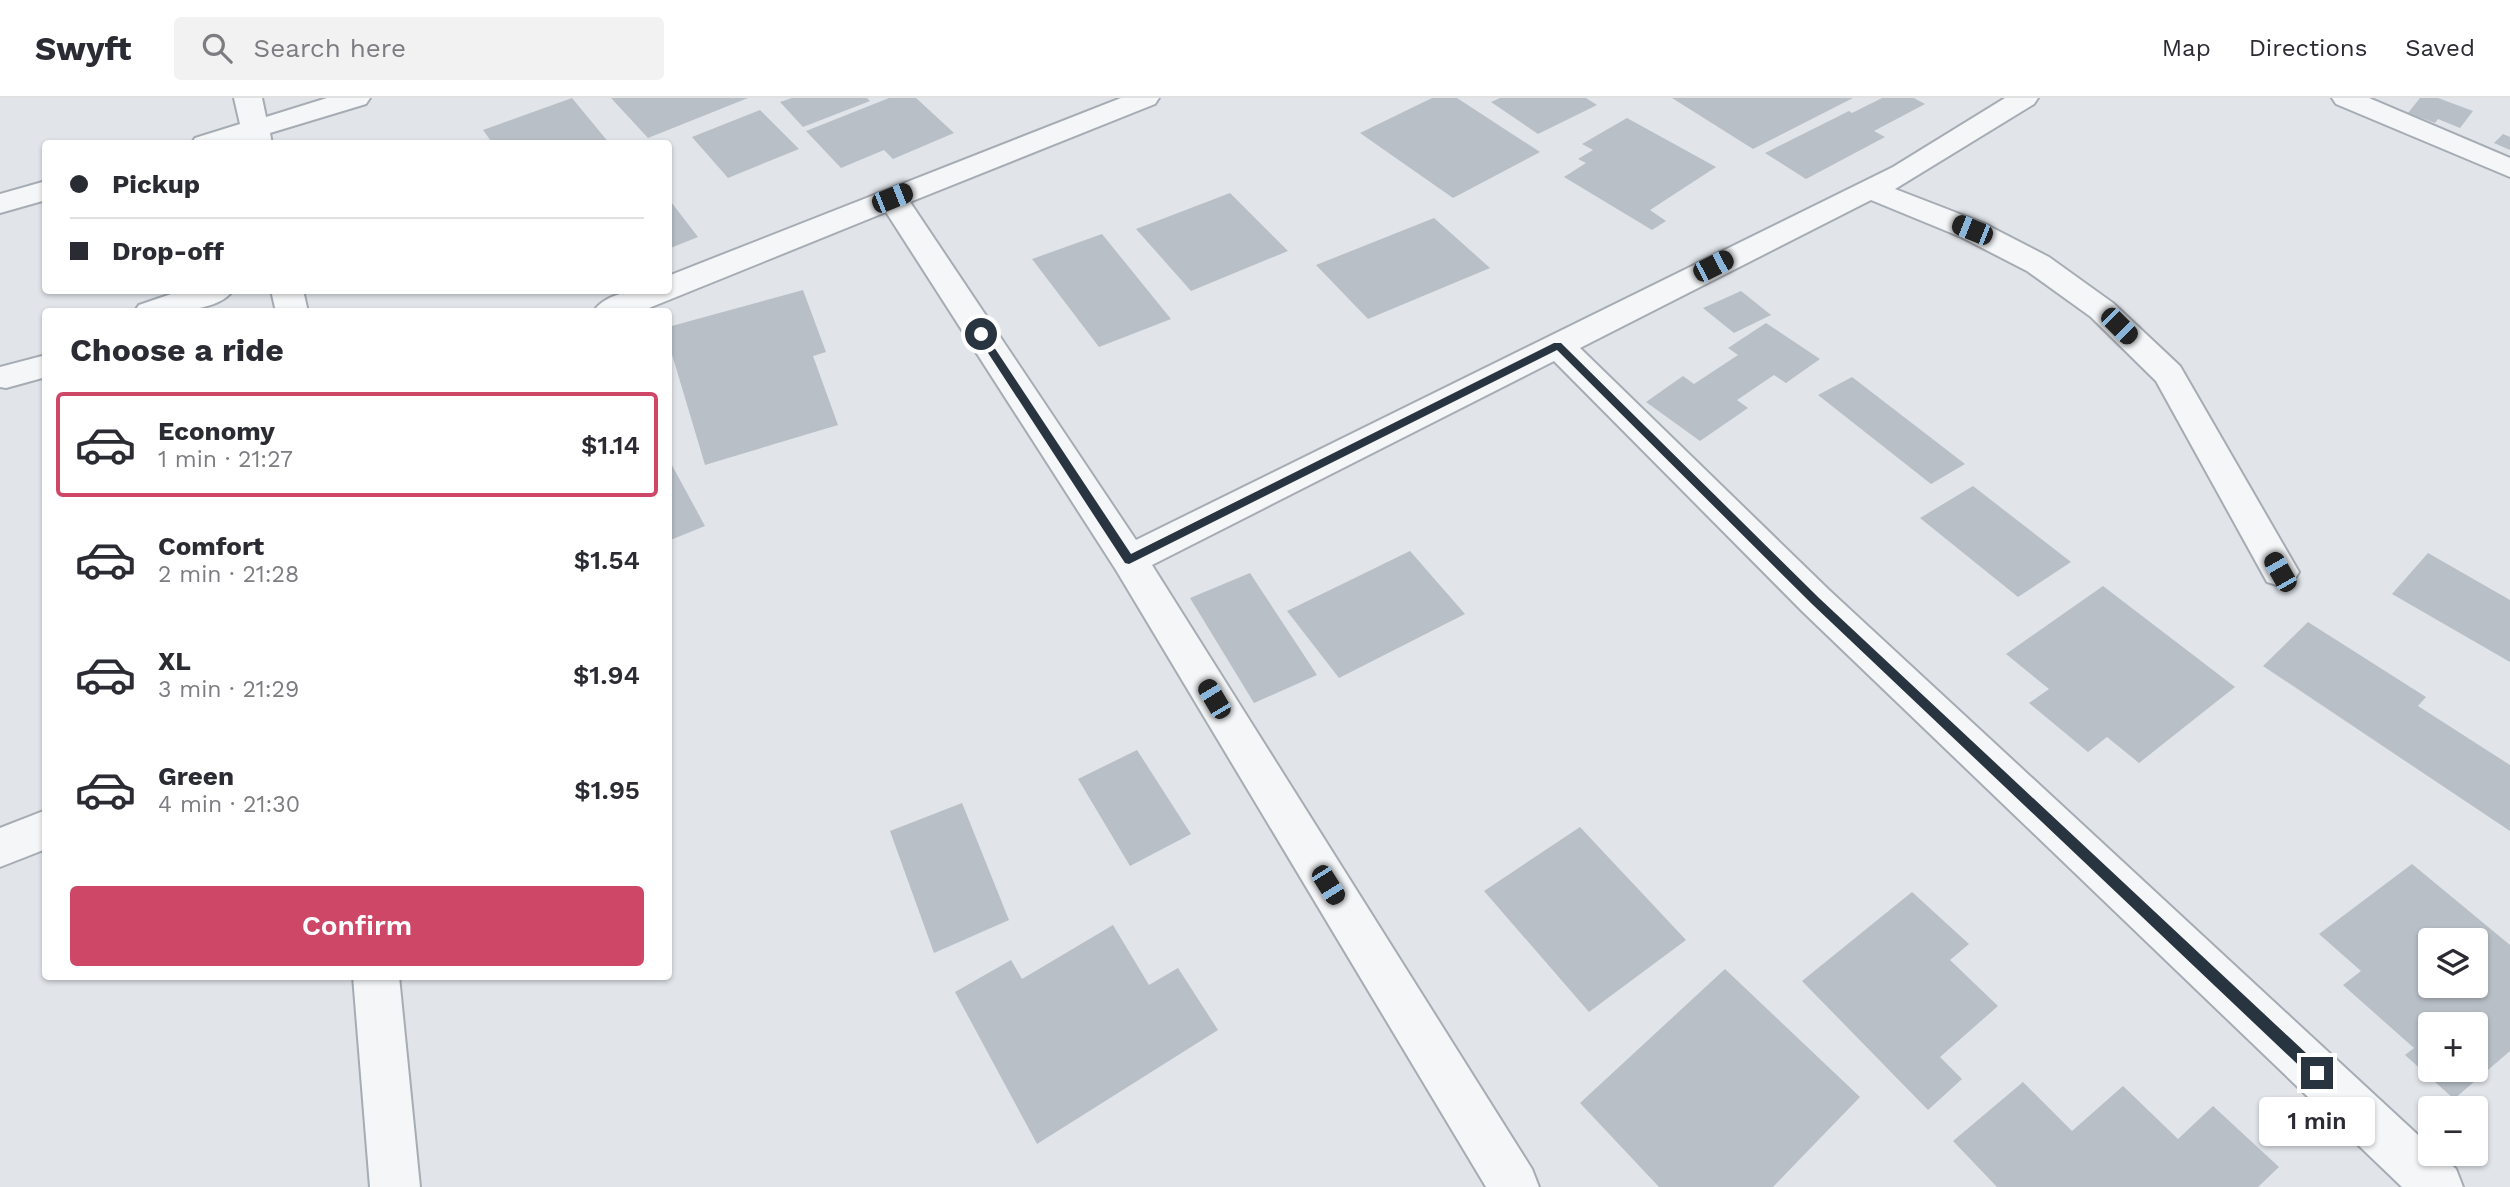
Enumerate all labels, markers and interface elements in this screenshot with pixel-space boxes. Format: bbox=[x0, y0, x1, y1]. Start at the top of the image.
search box bbox=[174, 17, 664, 80]
text: Swyft bbox=[35, 29, 132, 68]
icon: search bbox=[198, 29, 236, 67]
text: Search here bbox=[254, 33, 406, 63]
text: Map bbox=[2162, 34, 2211, 62]
text: Directions bbox=[2249, 34, 2367, 62]
text: Saved bbox=[2405, 34, 2475, 62]
text: Pickup bbox=[112, 169, 200, 199]
car bbox=[869, 180, 916, 216]
car bbox=[1949, 212, 1996, 248]
text: Drop-off bbox=[112, 236, 224, 266]
car bbox=[1690, 247, 1737, 285]
car bbox=[2097, 304, 2142, 348]
route start bbox=[965, 318, 997, 350]
text: Choose a ride bbox=[70, 331, 284, 369]
icon: car bbox=[74, 413, 137, 476]
text: Economy bbox=[158, 416, 275, 446]
text: $1.14 bbox=[581, 430, 640, 460]
text: 1 min · 21:27 bbox=[158, 446, 293, 473]
icon: car bbox=[74, 528, 137, 591]
text: Comfort bbox=[158, 531, 264, 561]
text: $1.54 bbox=[574, 545, 640, 575]
car bbox=[2261, 549, 2300, 595]
text: 2 min · 21:28 bbox=[158, 561, 299, 588]
icon: car bbox=[74, 643, 137, 706]
text: XL bbox=[158, 646, 191, 676]
text: $1.94 bbox=[573, 660, 640, 690]
text: 3 min · 21:29 bbox=[158, 676, 299, 703]
car bbox=[1195, 676, 1234, 722]
icon: car bbox=[74, 758, 137, 821]
text: Green bbox=[158, 761, 234, 791]
text: $1.95 bbox=[574, 775, 640, 805]
text: 4 min · 21:30 bbox=[158, 791, 300, 818]
car bbox=[1308, 862, 1349, 908]
button: Confirm bbox=[70, 886, 644, 966]
map controls bbox=[2418, 928, 2488, 1166]
button: layers bbox=[2418, 928, 2488, 998]
button: + bbox=[2418, 1012, 2488, 1082]
route end bbox=[2301, 1057, 2333, 1089]
button: − bbox=[2418, 1096, 2488, 1166]
callout: 1 min bbox=[2259, 1098, 2375, 1146]
text: 1 min bbox=[2287, 1108, 2347, 1135]

